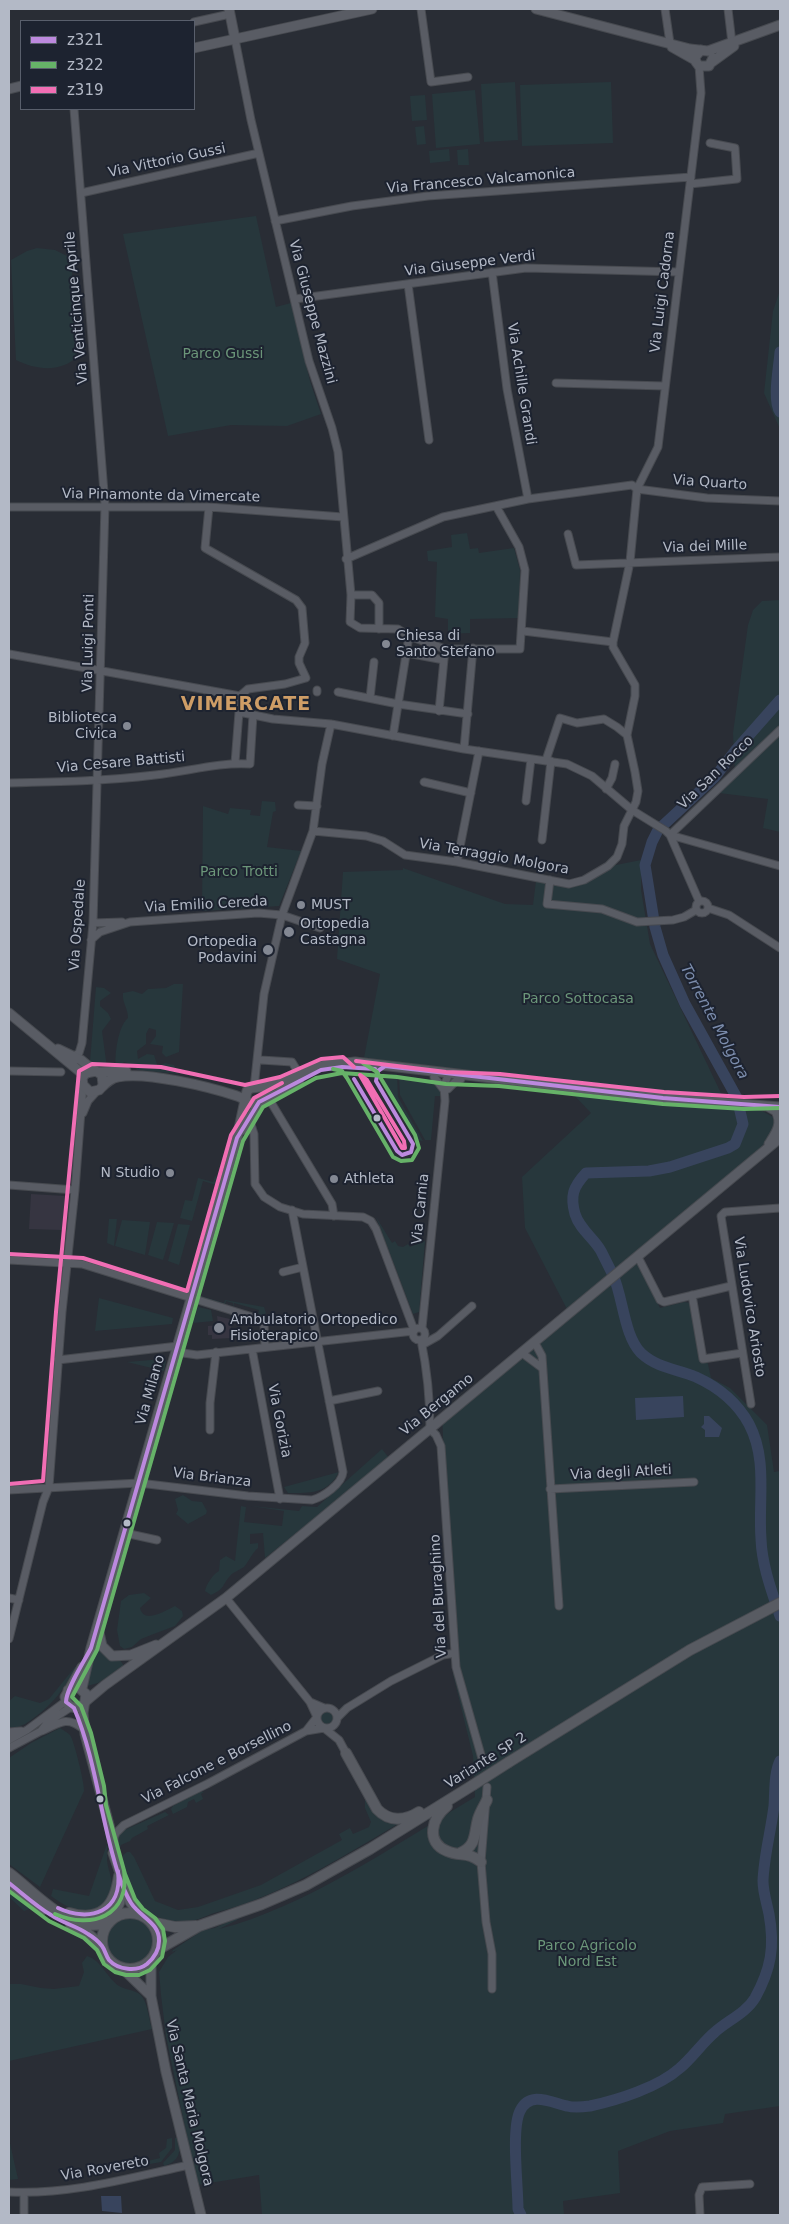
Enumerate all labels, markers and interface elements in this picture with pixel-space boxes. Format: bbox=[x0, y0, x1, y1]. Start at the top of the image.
legend bbox=[20, 20, 195, 110]
text: z321 bbox=[67, 31, 104, 49]
text: z322 bbox=[67, 56, 104, 74]
text: z319 bbox=[67, 81, 104, 99]
street label: Via Vittorio Gussi bbox=[107, 140, 227, 182]
street label: Via Francesco Valcamonica bbox=[386, 164, 576, 198]
street label: Via Luigi Cadorna bbox=[647, 230, 679, 354]
street label: Via Venticinque Aprile bbox=[62, 231, 92, 385]
street label: Via Giuseppe Mazzini bbox=[285, 238, 339, 386]
street label: Via Giuseppe Verdi bbox=[404, 248, 536, 280]
street label: Via Achille Grandi bbox=[503, 322, 539, 446]
park label: Parco Gussi bbox=[183, 346, 263, 362]
street label: Via Quarto bbox=[672, 472, 748, 494]
street label: Via Pinamonte da Vimercate bbox=[62, 486, 260, 506]
street label: Via dei Mille bbox=[663, 537, 747, 557]
street label: Via Luigi Ponti bbox=[80, 594, 98, 692]
place label: Chiesa di Santo Stefano bbox=[396, 628, 495, 660]
marker: Chiesa di Santo Stefano bbox=[380, 638, 392, 650]
district label: VIMERCATE bbox=[180, 694, 312, 716]
place label: Biblioteca Civica bbox=[48, 710, 117, 742]
marker: Biblioteca Civica bbox=[121, 720, 133, 732]
street label: Via San Rocco bbox=[675, 733, 757, 813]
street label: Via Cesare Battisti bbox=[56, 749, 186, 777]
street label: Via Terraggio Molgora bbox=[418, 836, 570, 878]
park label: Parco Trotti bbox=[200, 864, 278, 880]
street label: Via Ospedale bbox=[66, 879, 90, 971]
street label: Via Emilio Cereda bbox=[144, 893, 268, 917]
place label: MUST bbox=[311, 897, 351, 913]
marker: MUST bbox=[295, 899, 307, 911]
place label: Ortopedia Castagna bbox=[300, 916, 370, 949]
marker: Ortopedia Castagna bbox=[282, 925, 296, 939]
place label: Ortopedia Podavini bbox=[187, 934, 257, 966]
marker: Ortopedia Podavini bbox=[261, 943, 275, 957]
water label: Torrente Molgora bbox=[676, 961, 752, 1083]
park label: Parco Sottocasa bbox=[522, 991, 634, 1007]
unlabelled marker bbox=[372, 1113, 382, 1123]
place label: N Studio bbox=[100, 1165, 160, 1181]
marker: N Studio bbox=[164, 1167, 176, 1179]
place label: Athleta bbox=[344, 1171, 394, 1187]
marker: Athleta bbox=[328, 1173, 340, 1185]
street label: Via Carnia bbox=[409, 1173, 433, 1245]
street label: Via Ludovico Ariosto bbox=[730, 1236, 768, 1378]
place label: Ambulatorio Ortopedico Fisioterapico bbox=[230, 1312, 398, 1344]
marker: Ambulatorio Ortopedico Fisioterapico bbox=[212, 1321, 226, 1335]
street label: Via Milano bbox=[133, 1353, 169, 1427]
street label: Via Bergamo bbox=[397, 1370, 477, 1440]
street label: Via Gorizia bbox=[264, 1383, 294, 1459]
street label: Via degli Atleti bbox=[570, 1462, 672, 1484]
street label: Via Brianza bbox=[172, 1465, 252, 1491]
unlabelled marker bbox=[122, 1518, 132, 1528]
street label: Via del Buraghino bbox=[427, 1534, 451, 1658]
street label: Via Falcone e Borsellino bbox=[139, 1718, 295, 1808]
street label: Variante SP 2 bbox=[442, 1729, 530, 1793]
unlabelled marker bbox=[95, 1794, 105, 1804]
park label: Parco Agricolo Nord Est bbox=[537, 1938, 637, 1970]
street label: Via Santa Maria Molgora bbox=[162, 2018, 216, 2188]
street label: Via Rovereto bbox=[60, 2153, 150, 2185]

